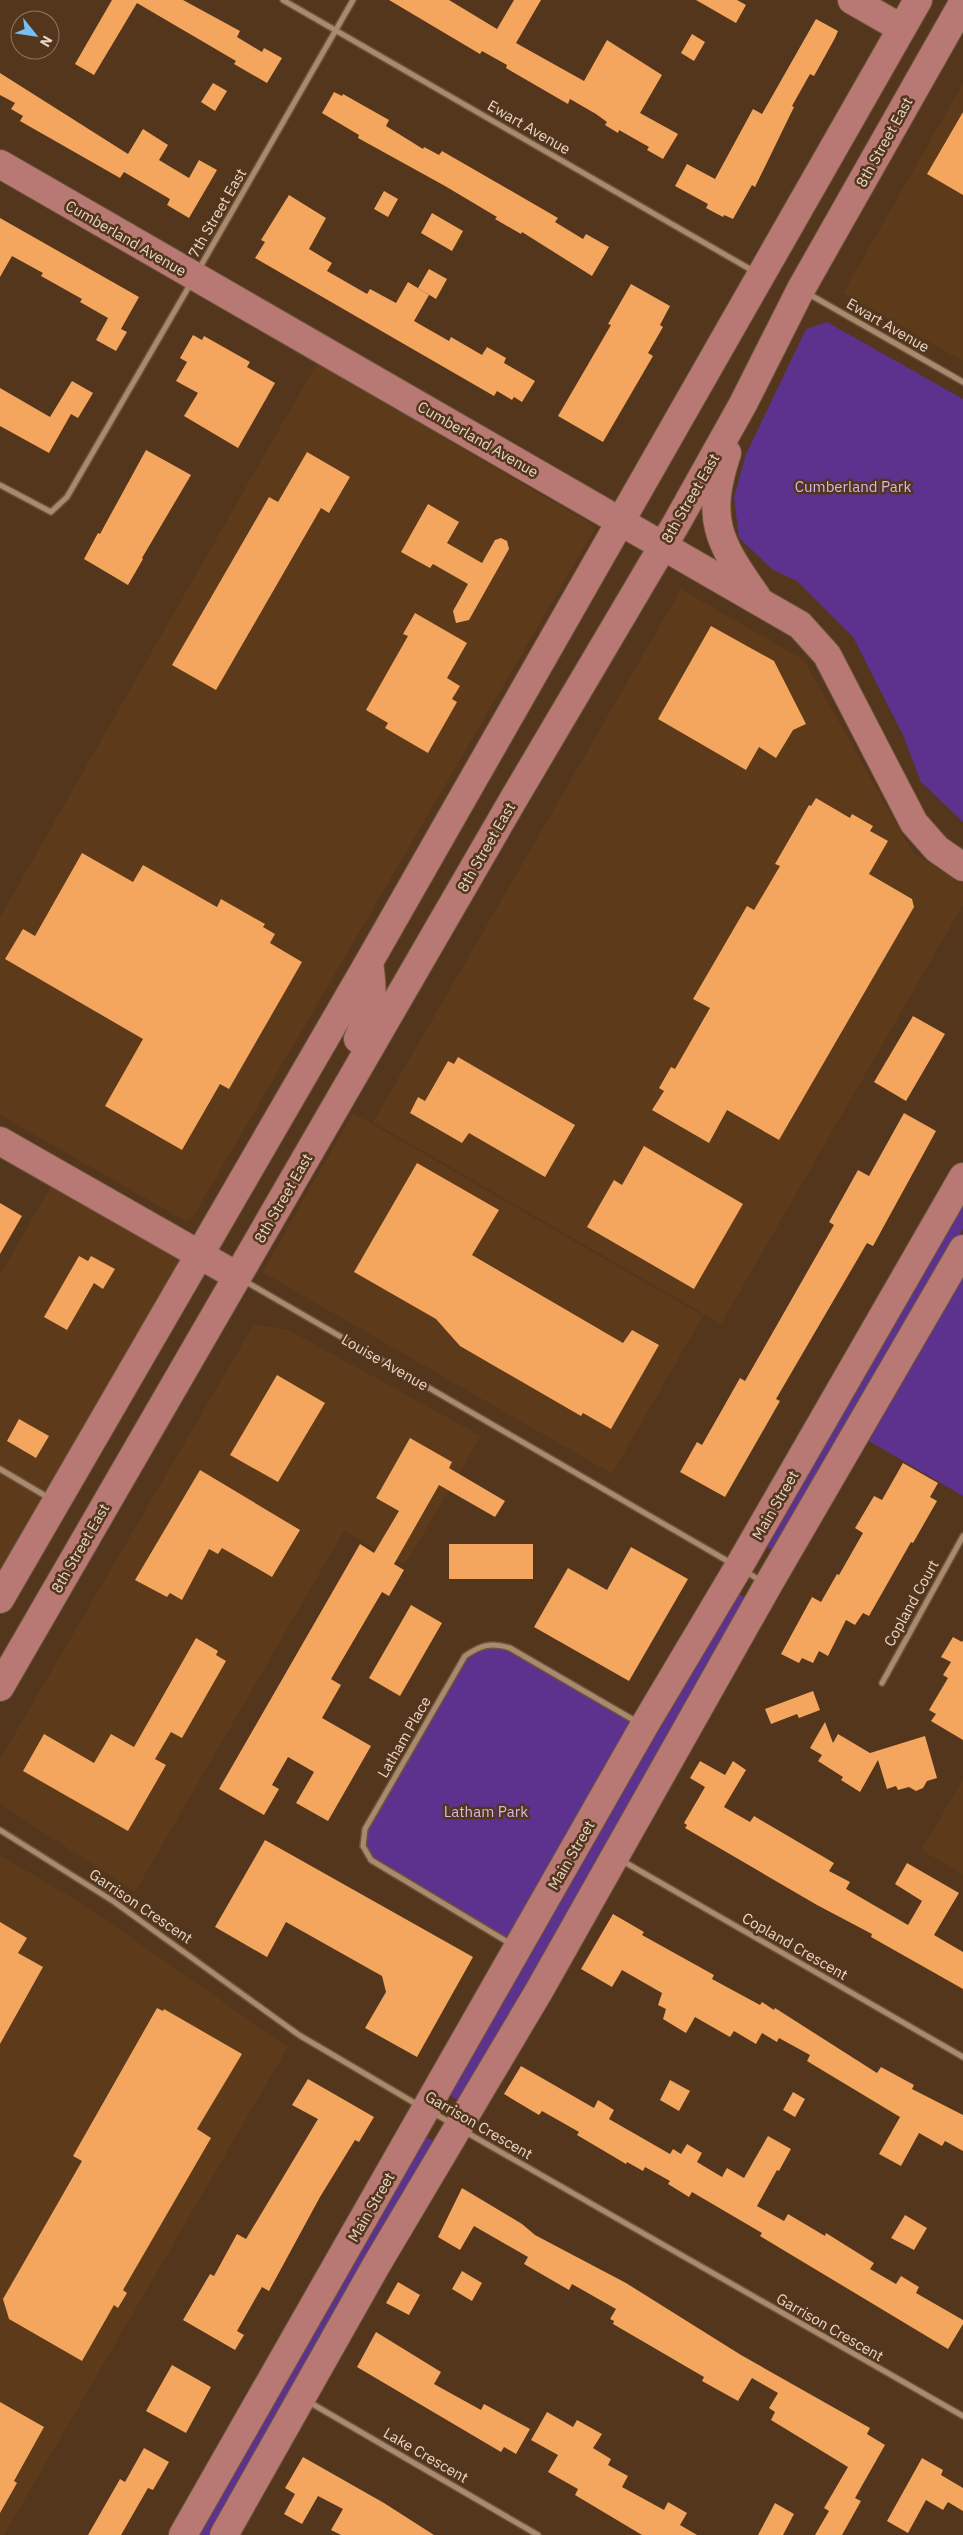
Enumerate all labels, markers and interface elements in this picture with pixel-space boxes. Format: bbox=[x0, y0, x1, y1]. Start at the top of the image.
north arrow bbox=[10, 10, 60, 60]
text: N bbox=[36, 33, 57, 50]
street label: 8th Street East bbox=[851, 94, 917, 190]
street label: Ewart Avenue bbox=[484, 96, 574, 158]
street label: 7th Street East bbox=[184, 165, 250, 261]
street label: Cumberland Avenue bbox=[62, 196, 190, 280]
street label: Ewart Avenue bbox=[843, 294, 933, 356]
street label: Cumberland Avenue bbox=[414, 397, 542, 481]
street label: 8th Street East bbox=[657, 450, 723, 546]
park label: Cumberland Park bbox=[795, 477, 911, 496]
street label: 8th Street East bbox=[453, 799, 519, 895]
street label: 8th Street East bbox=[250, 1150, 316, 1246]
street label: Louise Avenue bbox=[338, 1329, 432, 1395]
street label: Main Street bbox=[747, 1467, 803, 1543]
street label: 8th Street East bbox=[47, 1500, 113, 1596]
street label: Copland Court bbox=[879, 1556, 943, 1650]
street label: Latham Place bbox=[373, 1693, 435, 1781]
park label: Latham Park bbox=[444, 1802, 528, 1821]
street label: Main Street bbox=[543, 1817, 599, 1893]
street label: Garrison Crescent bbox=[86, 1864, 196, 1948]
street label: Copland Crescent bbox=[739, 1908, 851, 1984]
street label: Garrison Crescent bbox=[422, 2087, 536, 2163]
street label: Main Street bbox=[343, 2169, 399, 2245]
street label: Garrison Crescent bbox=[773, 2289, 887, 2365]
street label: Lake Crescent bbox=[380, 2423, 472, 2487]

